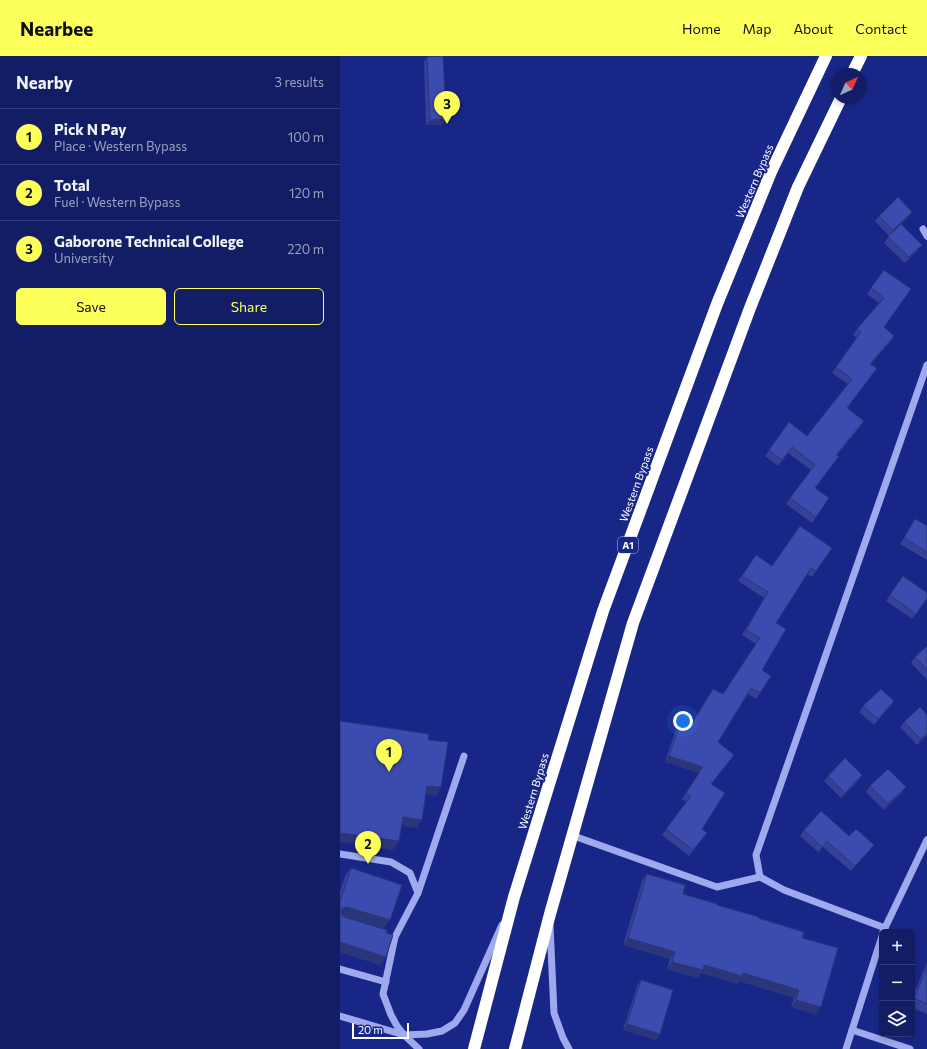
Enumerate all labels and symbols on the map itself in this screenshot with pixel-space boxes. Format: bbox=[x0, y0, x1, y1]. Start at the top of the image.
north arrow bbox=[831, 68, 867, 104]
pin: 3 bbox=[434, 91, 460, 124]
street label: Western Bypass bbox=[733, 142, 775, 220]
street label: Western Bypass bbox=[616, 445, 656, 523]
road number: A1 bbox=[618, 537, 638, 553]
your location bbox=[673, 711, 693, 731]
pin: 1 bbox=[376, 739, 402, 772]
street label: Western Bypass bbox=[515, 751, 551, 831]
pin: 2 bbox=[355, 831, 381, 864]
scale bar bbox=[352, 1021, 409, 1040]

